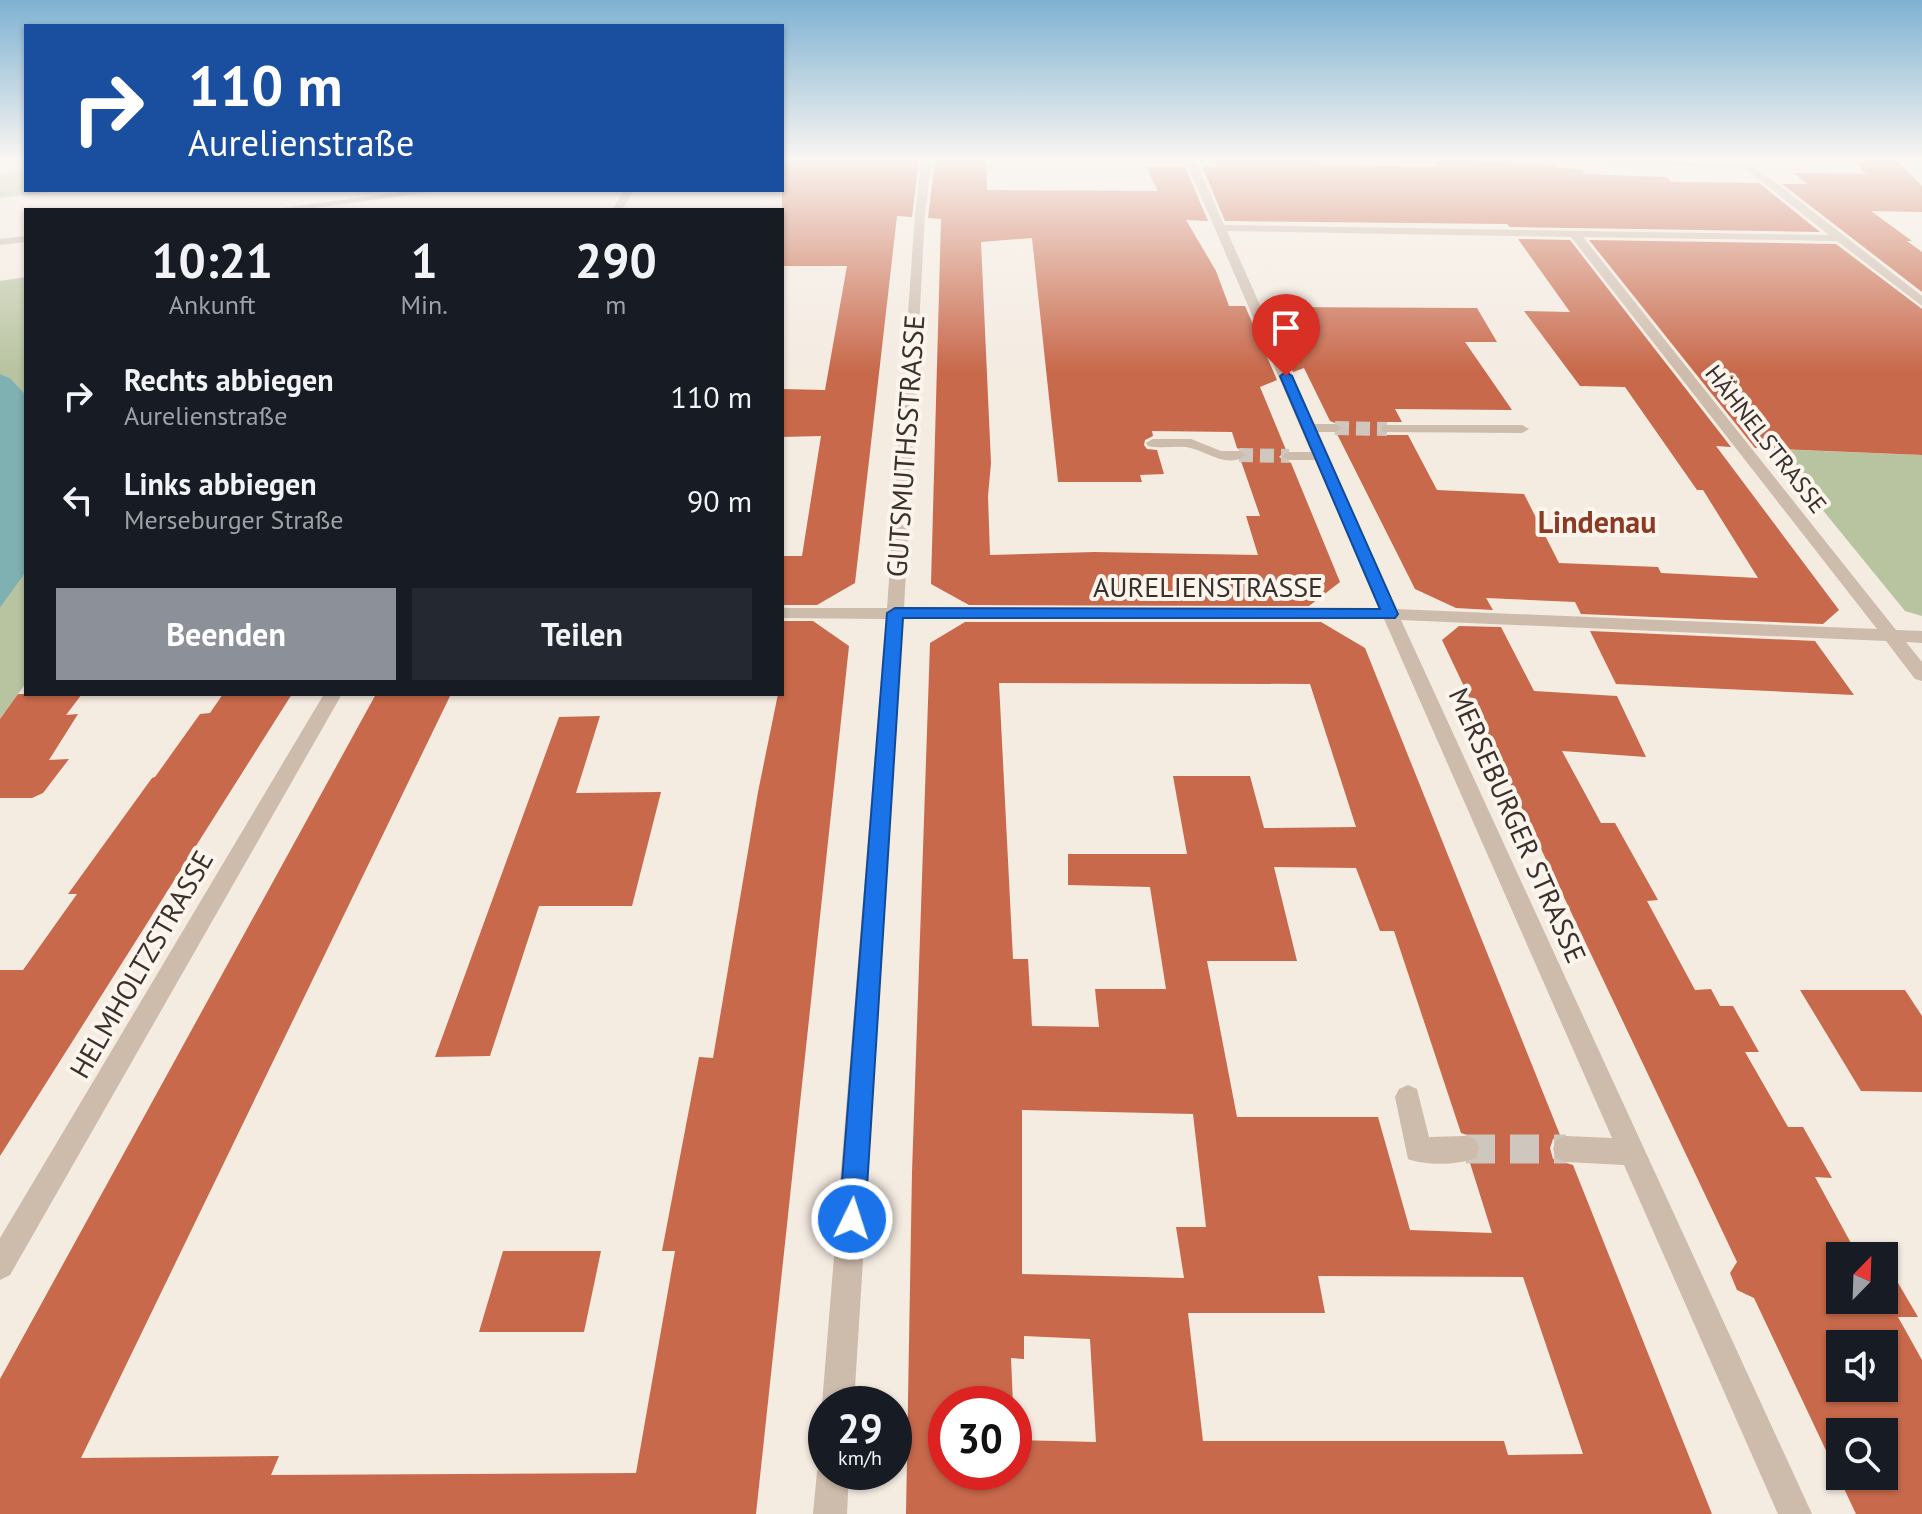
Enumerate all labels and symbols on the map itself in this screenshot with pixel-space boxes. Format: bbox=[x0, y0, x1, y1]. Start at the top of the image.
pin bbox=[1252, 294, 1320, 376]
street label: GUTSMUTHSSTRASSE bbox=[877, 314, 933, 578]
street label: HÄHNELSTRASSE bbox=[1698, 359, 1834, 519]
district label: Lindenau bbox=[1538, 502, 1656, 541]
street label: AURELIENSTRASSE bbox=[1093, 568, 1323, 605]
street label: MERSEBURGER STRASSE bbox=[1441, 682, 1595, 968]
street label: HELMHOLTZSTRASSE bbox=[61, 843, 221, 1085]
position arrow bbox=[810, 1177, 894, 1261]
north arrow bbox=[1826, 1242, 1898, 1314]
speed limit sign: 30 bbox=[928, 1386, 1032, 1490]

